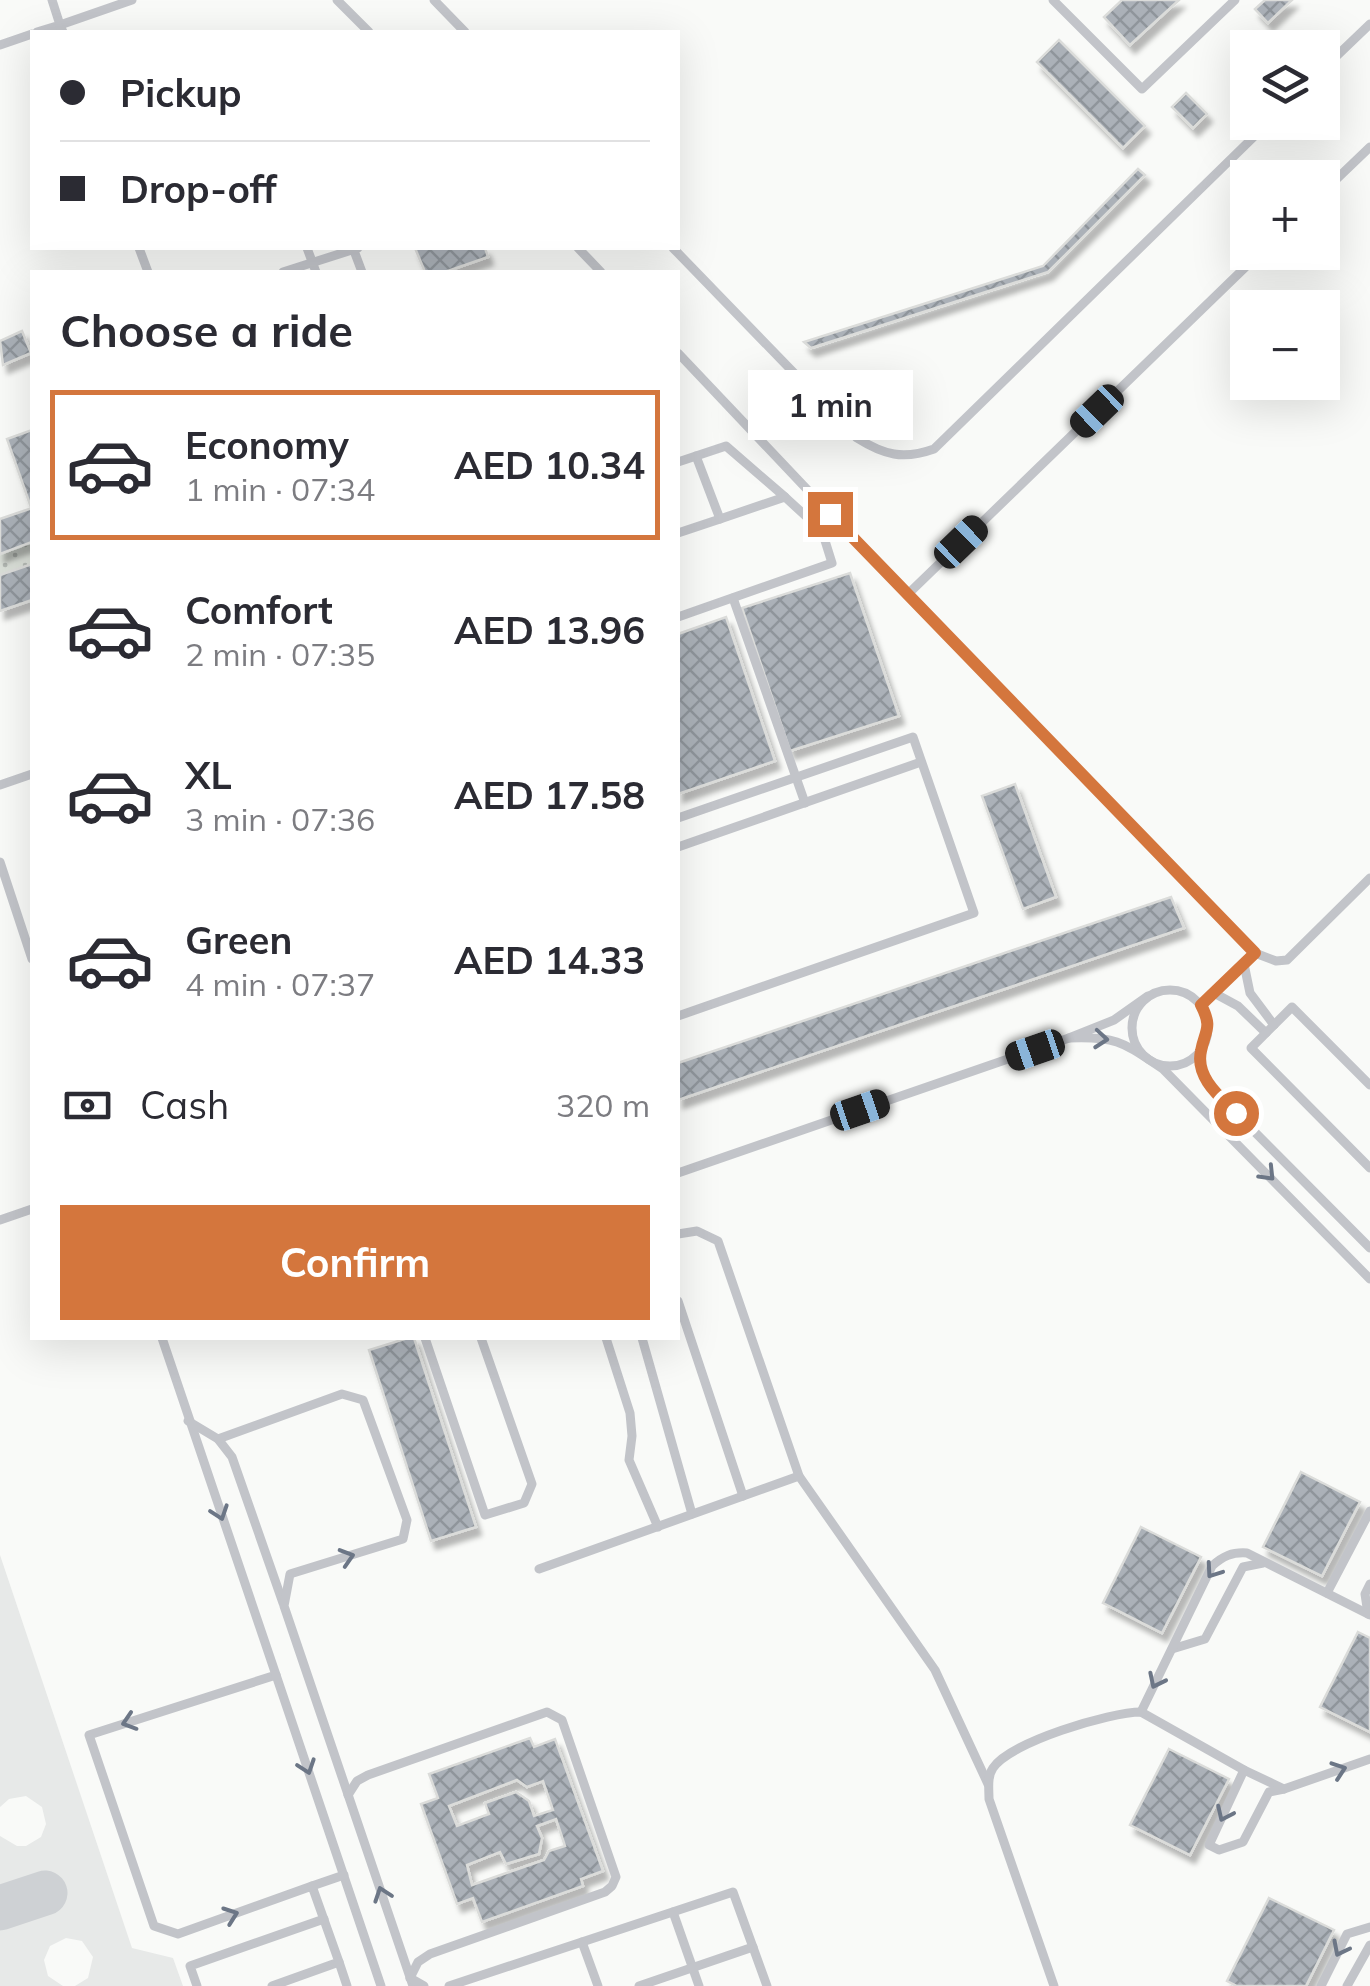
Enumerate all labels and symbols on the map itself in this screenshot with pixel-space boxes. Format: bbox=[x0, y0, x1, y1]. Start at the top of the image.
callout: 1 min bbox=[748, 369, 912, 439]
car bbox=[1065, 379, 1129, 443]
route end bbox=[808, 492, 853, 537]
car bbox=[929, 510, 993, 574]
car bbox=[1002, 1026, 1068, 1074]
one-way arrow bbox=[1093, 1028, 1109, 1049]
car bbox=[827, 1086, 893, 1134]
route start bbox=[1214, 1091, 1259, 1136]
one-way arrow bbox=[1256, 1162, 1274, 1180]
one-way arrow bbox=[209, 1504, 229, 1521]
one-way arrow bbox=[337, 1548, 354, 1568]
one-way arrow bbox=[1206, 1560, 1225, 1578]
one-way arrow bbox=[1149, 1670, 1169, 1688]
one-way arrow bbox=[121, 1710, 138, 1731]
one-way arrow bbox=[295, 1757, 316, 1775]
one-way arrow bbox=[1330, 1761, 1347, 1782]
one-way arrow bbox=[1216, 1804, 1236, 1822]
one-way arrow bbox=[373, 1886, 393, 1903]
one-way arrow bbox=[221, 1906, 238, 1927]
one-way arrow bbox=[1332, 1939, 1352, 1957]

